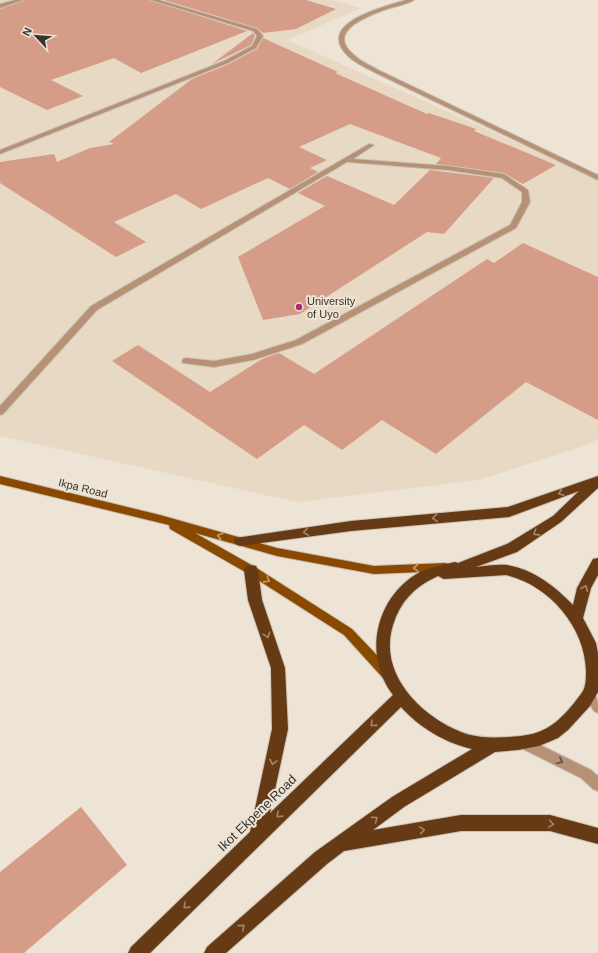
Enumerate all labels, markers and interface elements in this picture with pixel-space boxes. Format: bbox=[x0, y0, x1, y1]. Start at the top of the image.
north arrow bbox=[16, 16, 56, 56]
text: N bbox=[20, 25, 34, 38]
place label: University of Uyo bbox=[307, 295, 356, 320]
marker: University of Uyo bbox=[294, 302, 304, 312]
street label: Ikpa Road bbox=[57, 476, 109, 500]
one-way arrow bbox=[558, 488, 565, 497]
one-way arrow bbox=[432, 514, 438, 523]
one-way arrow bbox=[302, 527, 309, 536]
one-way arrow bbox=[533, 528, 540, 536]
one-way arrow bbox=[217, 532, 224, 540]
one-way arrow bbox=[413, 564, 419, 573]
one-way arrow bbox=[263, 575, 270, 583]
one-way arrow bbox=[580, 585, 588, 592]
one-way arrow bbox=[262, 631, 271, 638]
one-way arrow bbox=[370, 720, 378, 727]
one-way arrow bbox=[556, 756, 564, 764]
one-way arrow bbox=[269, 759, 277, 765]
street label: Ikot Ekpene Road bbox=[215, 772, 299, 854]
one-way arrow bbox=[276, 810, 284, 818]
one-way arrow bbox=[371, 817, 378, 824]
one-way arrow bbox=[548, 819, 554, 828]
one-way arrow bbox=[419, 826, 425, 835]
one-way arrow bbox=[183, 901, 191, 908]
one-way arrow bbox=[237, 925, 245, 932]

